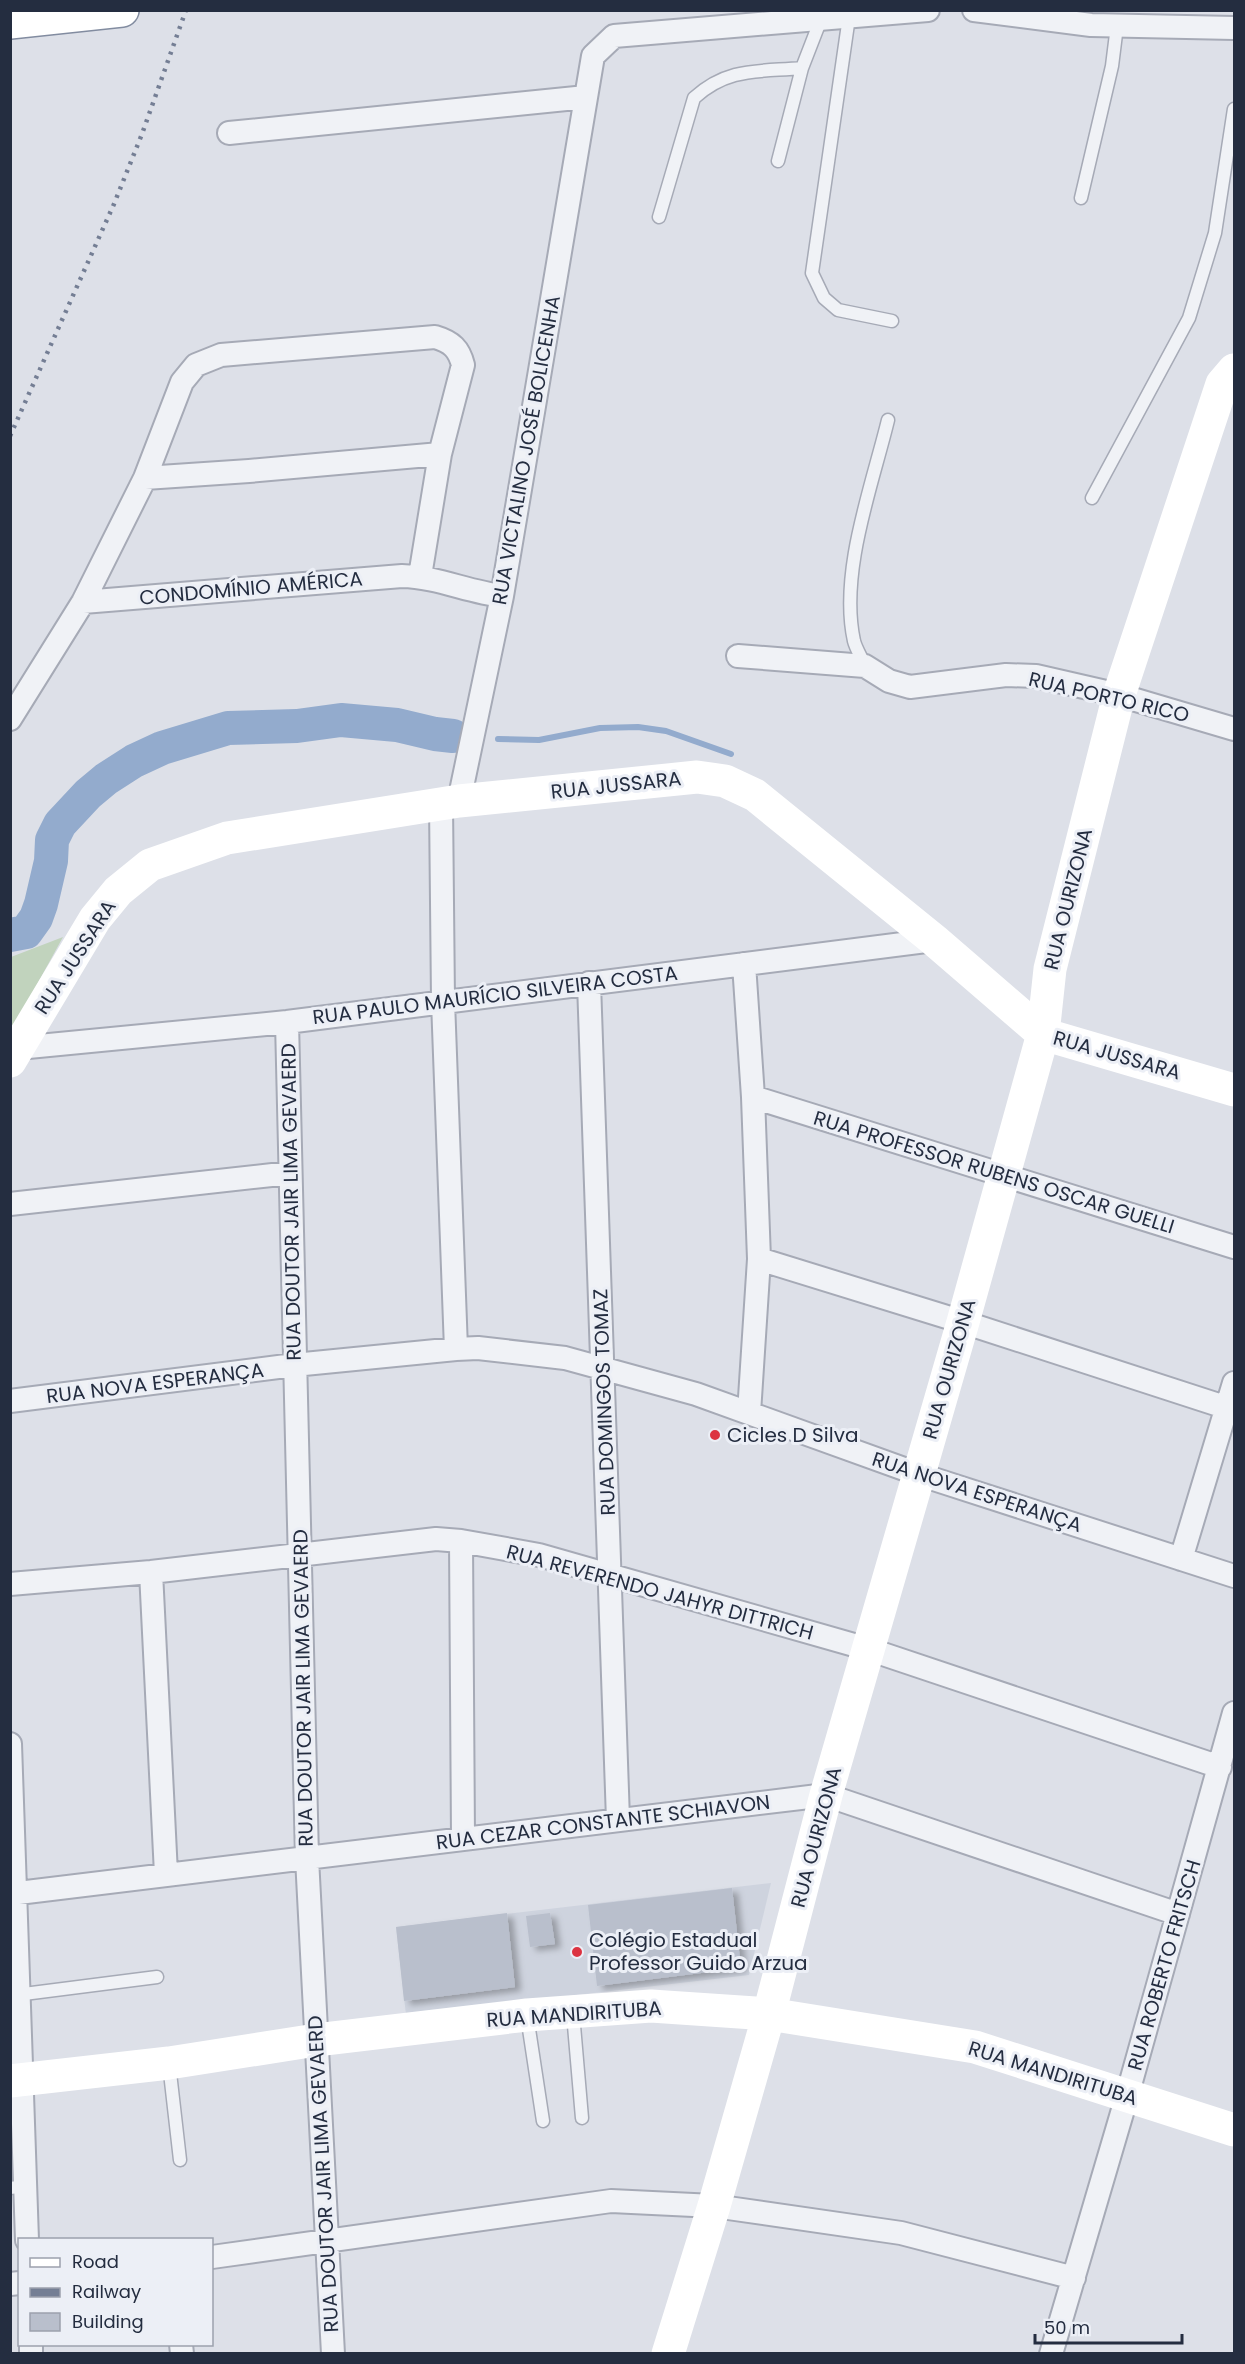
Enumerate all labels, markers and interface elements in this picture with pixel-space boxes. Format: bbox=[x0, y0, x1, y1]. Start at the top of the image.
street label: RUA VICTALINO JOSÉ BOLICENHA bbox=[485, 293, 567, 607]
street label: CONDOMÍNIO AMÉRICA bbox=[138, 564, 364, 612]
street label: RUA PORTO RICO bbox=[1026, 665, 1192, 729]
street label: RUA JUSSARA bbox=[549, 764, 683, 806]
street label: RUA OURIZONA bbox=[1037, 825, 1099, 973]
street label: RUA JUSSARA bbox=[28, 894, 122, 1020]
street label: RUA PAULO MAURÍCIO SILVEIRA COSTA bbox=[311, 959, 679, 1031]
street label: RUA JUSSARA bbox=[1050, 1023, 1184, 1087]
street label: RUA DOUTOR JAIR LIMA GEVAERD bbox=[274, 1043, 308, 1361]
street label: RUA PROFESSOR RUBENS OSCAR GUELLI bbox=[810, 1104, 1178, 1240]
street label: RUA DOMINGOS TOMAZ bbox=[586, 1288, 622, 1516]
street label: RUA OURIZONA bbox=[916, 1296, 982, 1442]
street label: RUA NOVA ESPERANÇA bbox=[45, 1356, 265, 1410]
place label: Cicles D Silva bbox=[727, 1421, 858, 1449]
marker: Cicles D Silva bbox=[708, 1428, 722, 1442]
street label: RUA NOVA ESPERANÇA bbox=[869, 1445, 1085, 1539]
street label: RUA DOUTOR JAIR LIMA GEVAERD bbox=[286, 1529, 320, 1847]
street label: RUA REVERENDO JAHYR DITTRICH bbox=[504, 1538, 816, 1646]
street label: RUA OURIZONA bbox=[784, 1763, 848, 1911]
street label: RUA CEZAR CONSTANTE SCHIAVON bbox=[434, 1788, 772, 1856]
street label: RUA ROBERTO FRITSCH bbox=[1121, 1856, 1207, 2074]
place label: Colégio Estadual Professor Guido Arzua bbox=[589, 1926, 808, 1977]
marker: Colégio Estadual Professor Guido Arzua bbox=[570, 1945, 584, 1959]
street label: RUA MANDIRITUBA bbox=[486, 1994, 662, 2034]
street label: RUA DOUTOR JAIR LIMA GEVAERD bbox=[301, 2015, 345, 2333]
street label: RUA MANDIRITUBA bbox=[965, 2034, 1141, 2112]
legend bbox=[18, 2238, 213, 2346]
text: Road bbox=[72, 2249, 119, 2274]
text: Railway bbox=[72, 2279, 141, 2304]
scale bar bbox=[1035, 2307, 1182, 2345]
text: Building bbox=[72, 2309, 144, 2334]
text: 50 m bbox=[1044, 2315, 1090, 2340]

